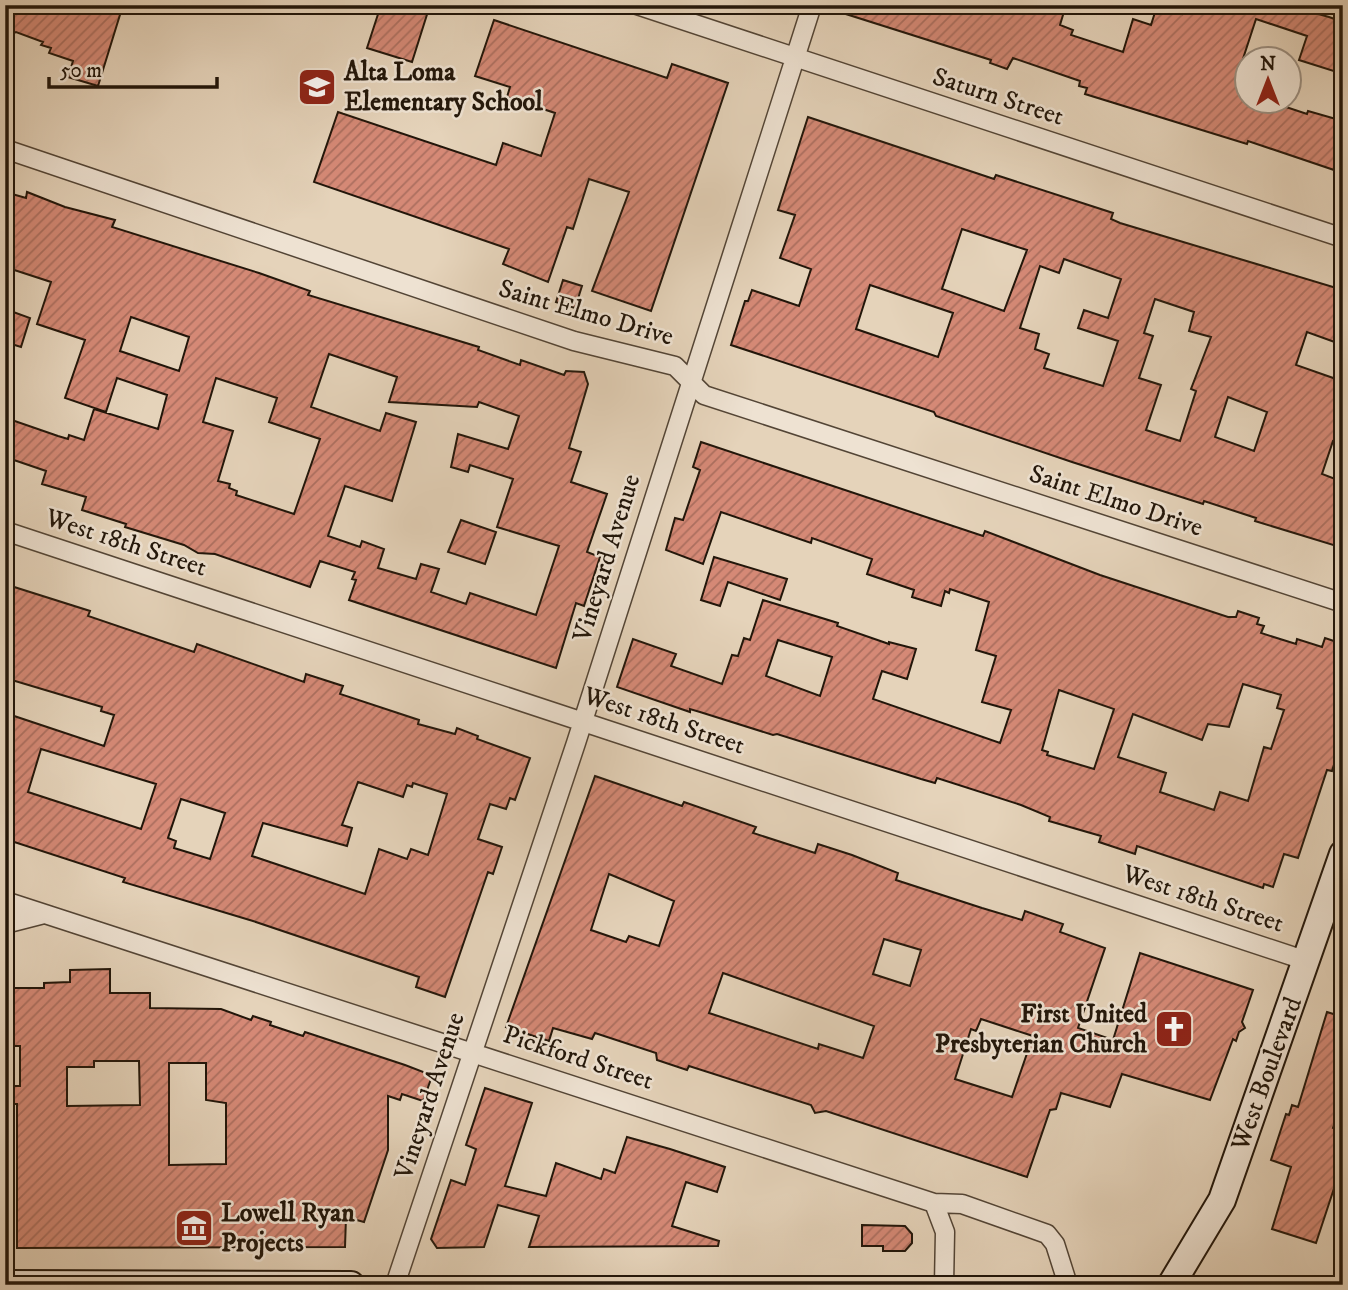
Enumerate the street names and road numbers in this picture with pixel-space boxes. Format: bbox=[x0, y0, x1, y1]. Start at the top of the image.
street label: Saturn Street bbox=[928, 60, 1068, 134]
street label: Saint Elmo Drive bbox=[495, 272, 677, 354]
street label: Saint Elmo Drive bbox=[1025, 457, 1207, 545]
street label: Vineyard Avenue bbox=[566, 470, 648, 647]
street label: West 18th Street bbox=[40, 501, 211, 585]
street label: West 18th Street bbox=[578, 679, 749, 763]
street label: West 18th Street bbox=[1117, 857, 1288, 941]
street label: West Boulevard bbox=[1224, 993, 1310, 1156]
street label: Vineyard Avenue bbox=[387, 1008, 473, 1185]
street label: Pickford Street bbox=[499, 1018, 657, 1098]

